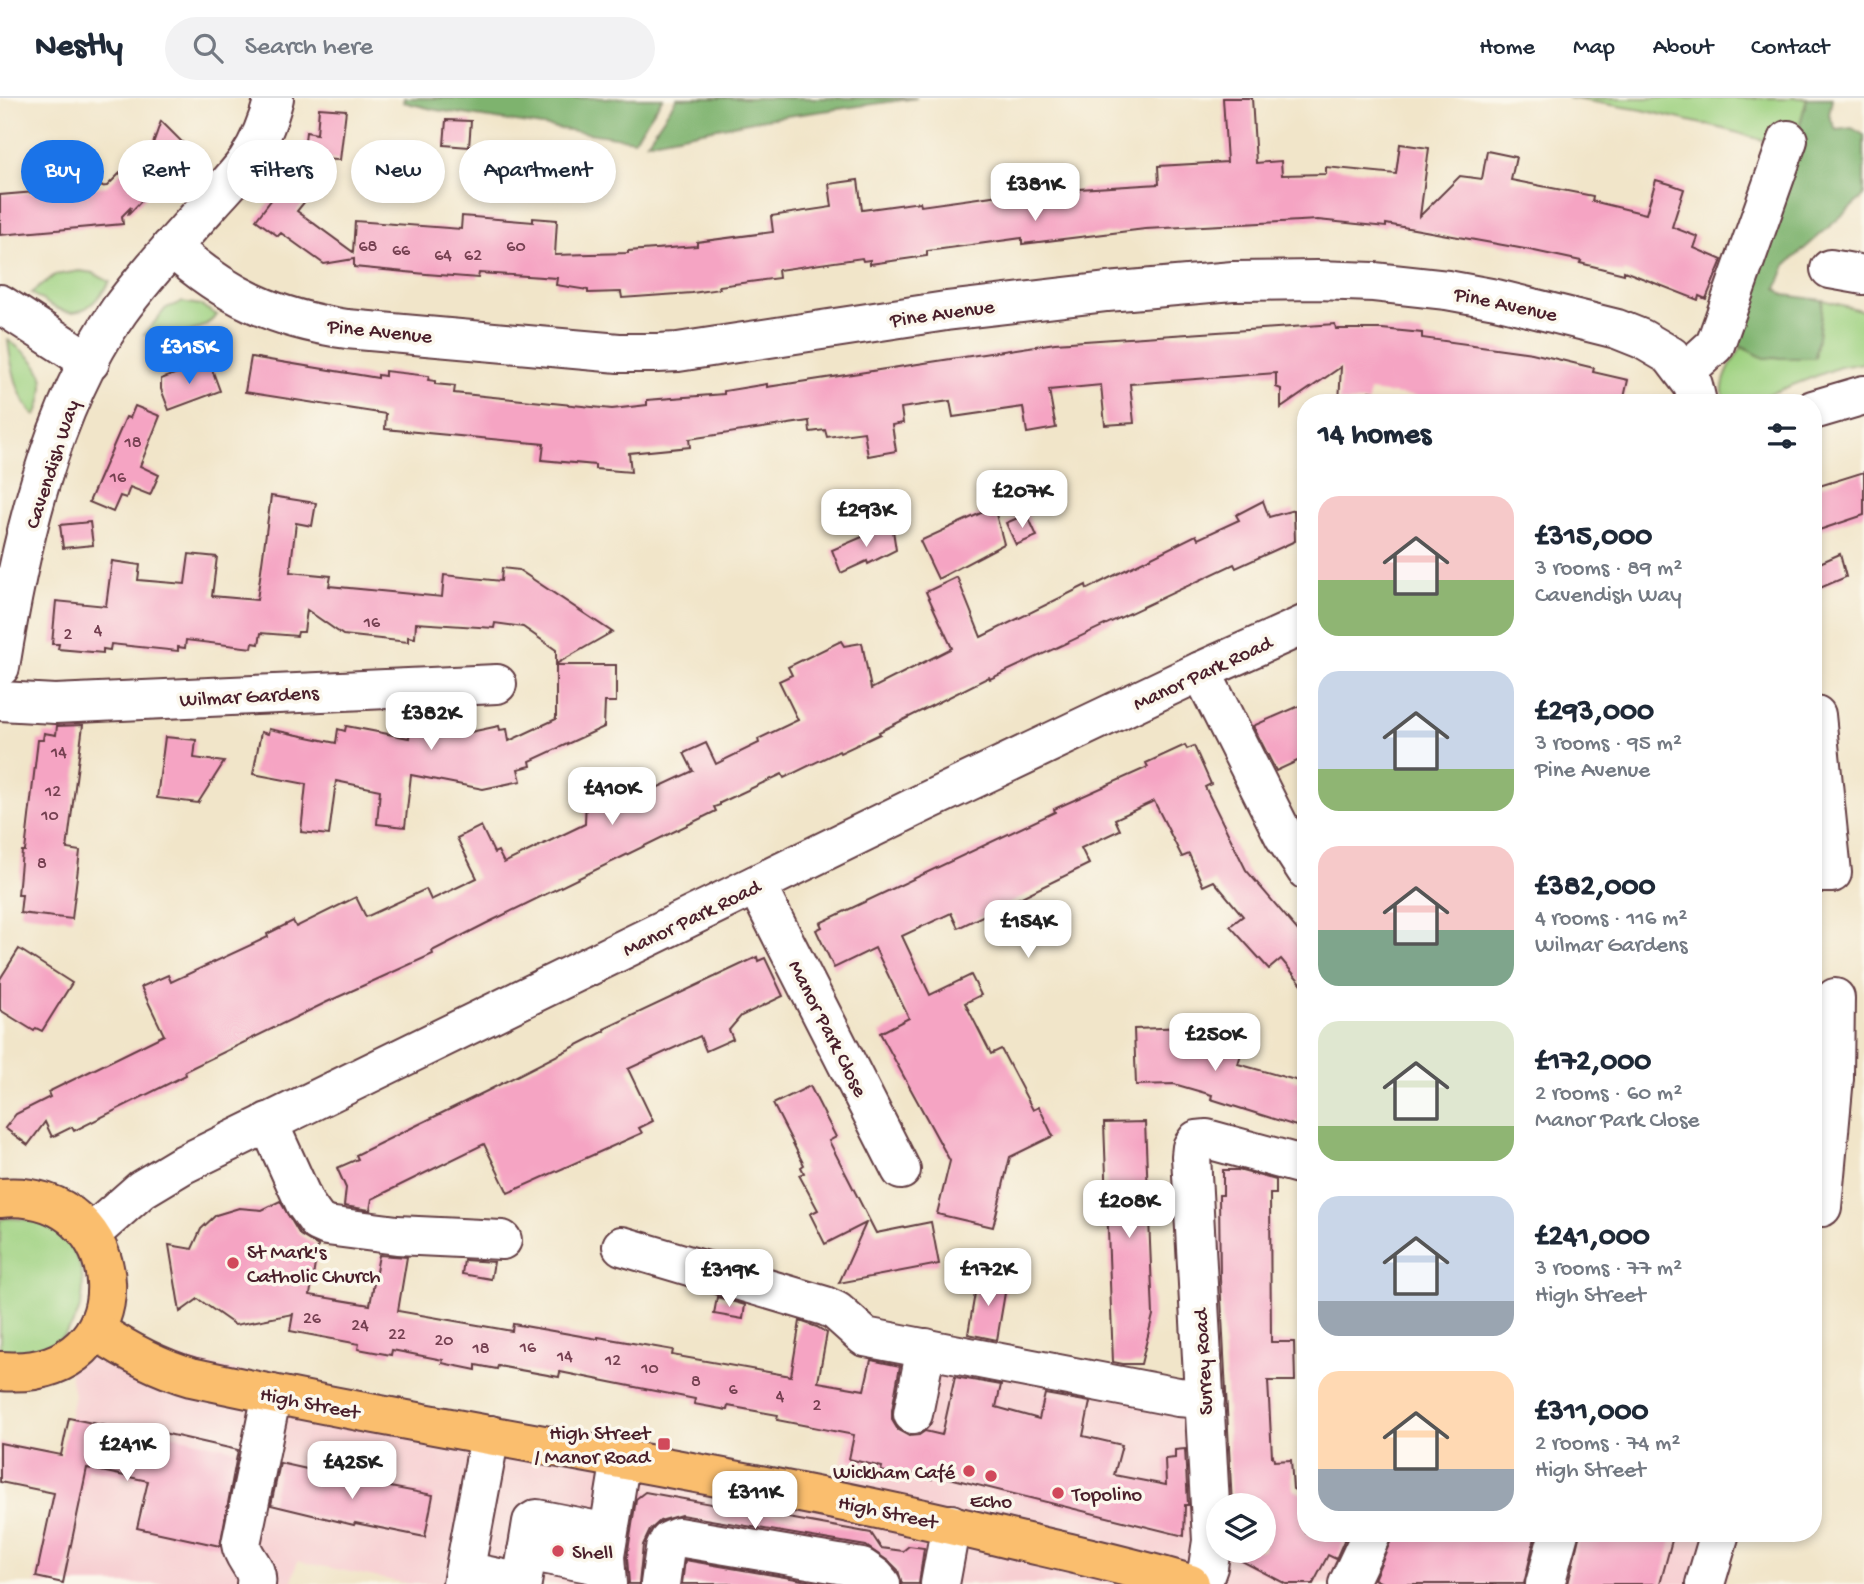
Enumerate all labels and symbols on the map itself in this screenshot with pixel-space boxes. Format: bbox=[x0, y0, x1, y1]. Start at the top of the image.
pin: £381K bbox=[986, 164, 1084, 223]
house number: 68 bbox=[359, 237, 378, 258]
house number: 60 bbox=[506, 237, 526, 258]
house number: 66 bbox=[392, 241, 411, 262]
house number: 64 bbox=[434, 246, 452, 267]
house number: 62 bbox=[464, 246, 482, 267]
street label: Pine Avenue bbox=[1450, 283, 1560, 330]
street label: Pine Avenue bbox=[888, 296, 997, 335]
street label: Pine Avenue bbox=[325, 315, 434, 352]
pin: £315K bbox=[140, 327, 238, 386]
street label: Cavendish Way bbox=[22, 398, 87, 533]
house number: 18 bbox=[123, 433, 142, 454]
house number: 16 bbox=[109, 468, 127, 489]
pin: £207K bbox=[973, 470, 1071, 530]
pin: £293K bbox=[817, 490, 915, 549]
house number: 16 bbox=[363, 613, 381, 634]
house number: 4 bbox=[94, 621, 103, 642]
house number: 2 bbox=[64, 625, 73, 646]
street label: Manor Park Road bbox=[1130, 631, 1278, 718]
street label: Wilmar Gardens bbox=[179, 682, 321, 715]
pin: £382K bbox=[382, 692, 480, 752]
house number: 14 bbox=[50, 743, 67, 764]
pin: £410K bbox=[563, 768, 661, 827]
house number: 12 bbox=[44, 782, 61, 803]
house number: 10 bbox=[40, 806, 59, 827]
house number: 8 bbox=[37, 854, 47, 875]
street label: Manor Park Road bbox=[619, 875, 767, 964]
pin: £154K bbox=[979, 900, 1077, 960]
street label: Manor Park Close bbox=[781, 957, 872, 1103]
pin: £250K bbox=[1166, 1014, 1264, 1073]
pin: £208K bbox=[1080, 1180, 1178, 1240]
place label: St Mark's Catholic Church bbox=[247, 1242, 380, 1291]
pin: £172K bbox=[939, 1248, 1037, 1308]
pin: £319K bbox=[680, 1250, 778, 1309]
marker: St Mark's Catholic Church bbox=[225, 1255, 241, 1271]
street label: Surrey Road bbox=[1190, 1306, 1221, 1416]
house number: 26 bbox=[303, 1309, 322, 1330]
house number: 24 bbox=[351, 1316, 369, 1337]
house number: 22 bbox=[388, 1325, 406, 1346]
house number: 20 bbox=[434, 1331, 454, 1352]
house number: 16 bbox=[519, 1338, 537, 1359]
house number: 18 bbox=[471, 1339, 490, 1360]
house number: 14 bbox=[556, 1347, 573, 1368]
house number: 12 bbox=[604, 1351, 621, 1372]
house number: 10 bbox=[640, 1359, 659, 1380]
house number: 8 bbox=[691, 1372, 701, 1393]
house number: 6 bbox=[728, 1380, 738, 1401]
street label: High Street bbox=[258, 1384, 364, 1428]
house number: 4 bbox=[776, 1387, 785, 1408]
house number: 2 bbox=[813, 1396, 822, 1417]
place label: High Street / Manor Road bbox=[535, 1423, 652, 1472]
pin: £241K bbox=[78, 1424, 176, 1483]
marker: High Street / Manor Road bbox=[656, 1436, 672, 1452]
pin: £425K bbox=[303, 1442, 401, 1501]
place label: Wickham Café bbox=[833, 1462, 956, 1487]
marker: Wickham Café bbox=[961, 1463, 977, 1479]
marker: Echo bbox=[983, 1468, 999, 1484]
pin: £311K bbox=[706, 1472, 804, 1531]
place label: Topolino bbox=[1071, 1484, 1142, 1509]
marker: Topolino bbox=[1050, 1485, 1066, 1501]
place label: Echo bbox=[970, 1491, 1012, 1516]
street label: High Street bbox=[835, 1492, 942, 1538]
place label: Shell bbox=[572, 1542, 613, 1567]
marker: Shell bbox=[550, 1543, 566, 1559]

